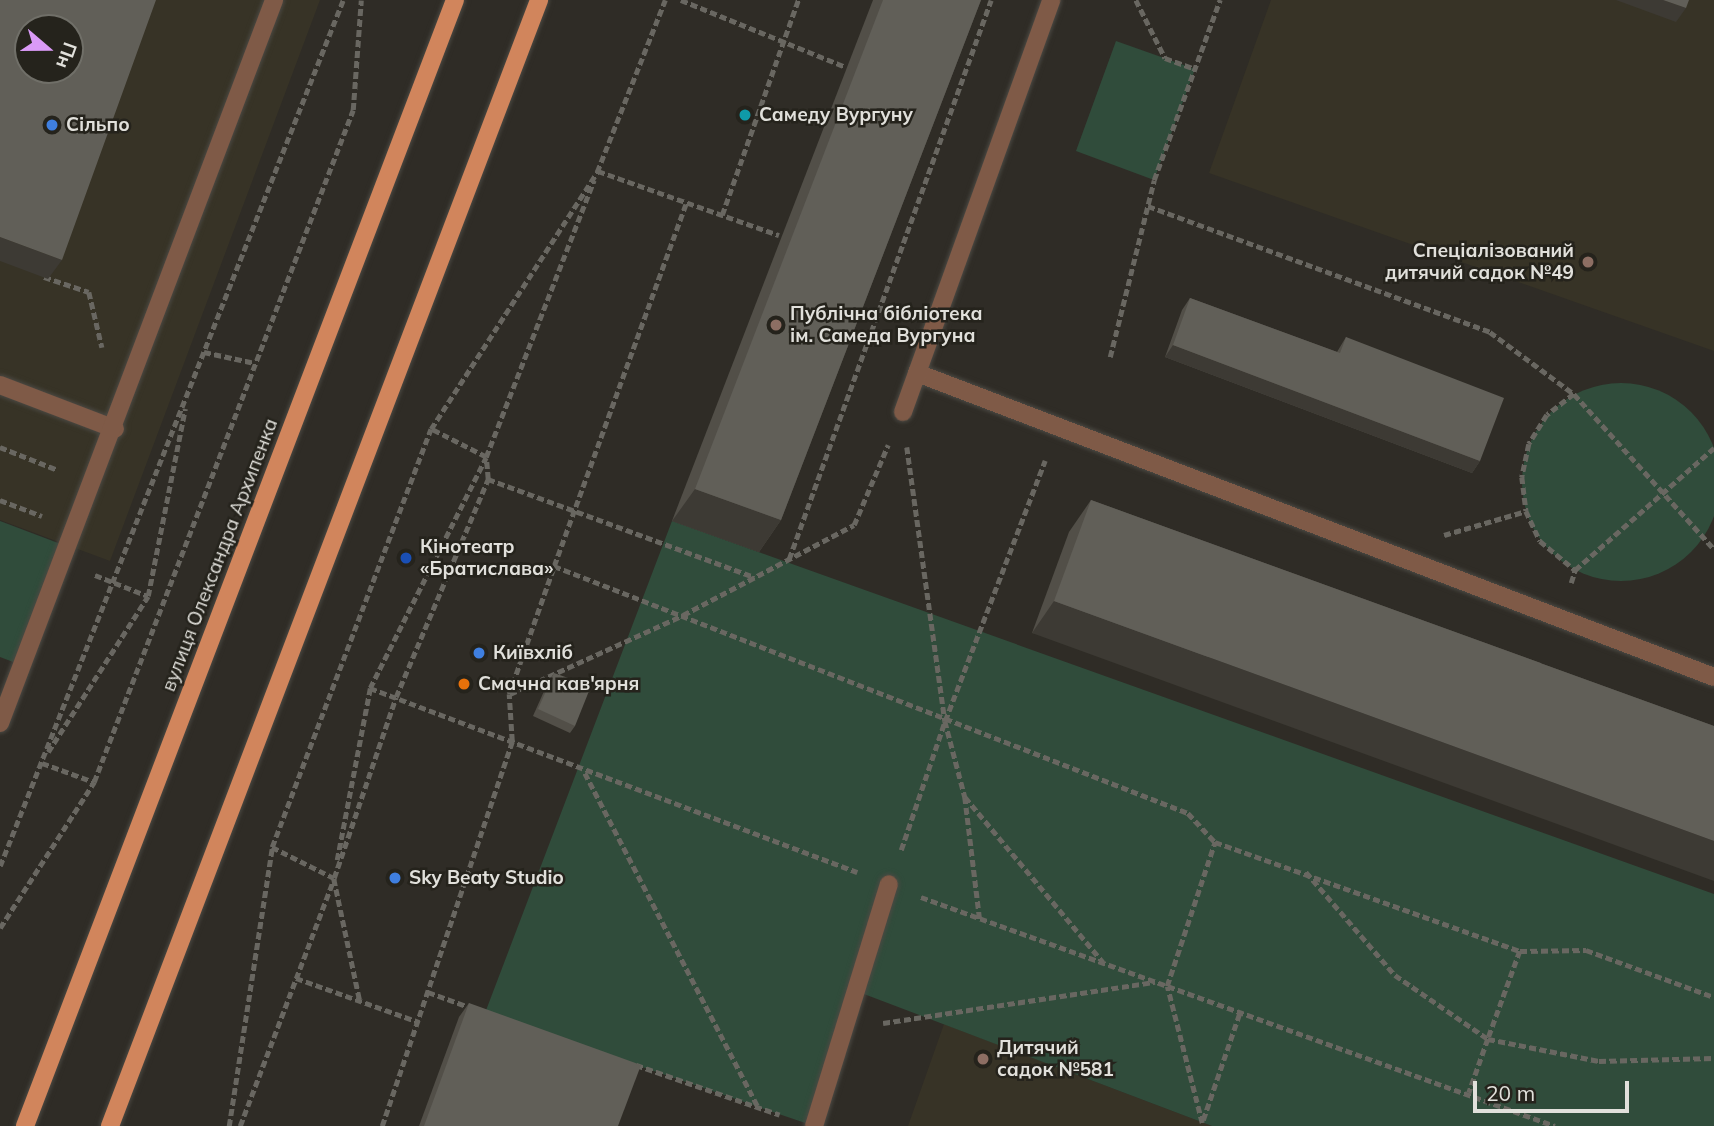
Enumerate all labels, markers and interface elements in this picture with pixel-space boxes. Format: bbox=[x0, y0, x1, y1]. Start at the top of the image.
north arrow bbox=[14, 14, 84, 84]
text: Пн bbox=[51, 39, 83, 72]
place label: Самеду Вургуну bbox=[759, 104, 913, 126]
marker: Самеду Вургуну bbox=[737, 107, 753, 123]
place label: Сільпо bbox=[66, 114, 130, 136]
marker: Сільпо bbox=[44, 117, 60, 133]
place label: Спеціалізований дитячий садок №49 bbox=[1385, 240, 1574, 284]
marker: Спеціалізований дитячий садок №49 bbox=[1580, 254, 1596, 270]
place label: Публічна бібліотека ім. Самеда Вургуна bbox=[790, 303, 983, 347]
marker: Публічна бібліотека ім. Самеда Вургуна bbox=[768, 317, 784, 333]
street label: вулиця Олександра Архипенка bbox=[157, 415, 283, 695]
place label: Кінотеатр «Братислава» bbox=[420, 536, 553, 580]
marker: Кінотеатр «Братислава» bbox=[398, 550, 414, 566]
place label: Київхліб bbox=[493, 642, 573, 664]
marker: Київхліб bbox=[471, 645, 487, 661]
place label: Смачна кав'ярня bbox=[478, 673, 639, 695]
marker: Смачна кав'ярня bbox=[456, 676, 472, 692]
place label: Sky Beaty Studio bbox=[409, 867, 564, 889]
marker: Sky Beaty Studio bbox=[387, 870, 403, 886]
place label: Дитячий садок №581 bbox=[997, 1037, 1114, 1081]
marker: Дитячий садок №581 bbox=[975, 1051, 991, 1067]
scale bar bbox=[1476, 1066, 1632, 1110]
text: 20 m bbox=[1486, 1080, 1535, 1106]

